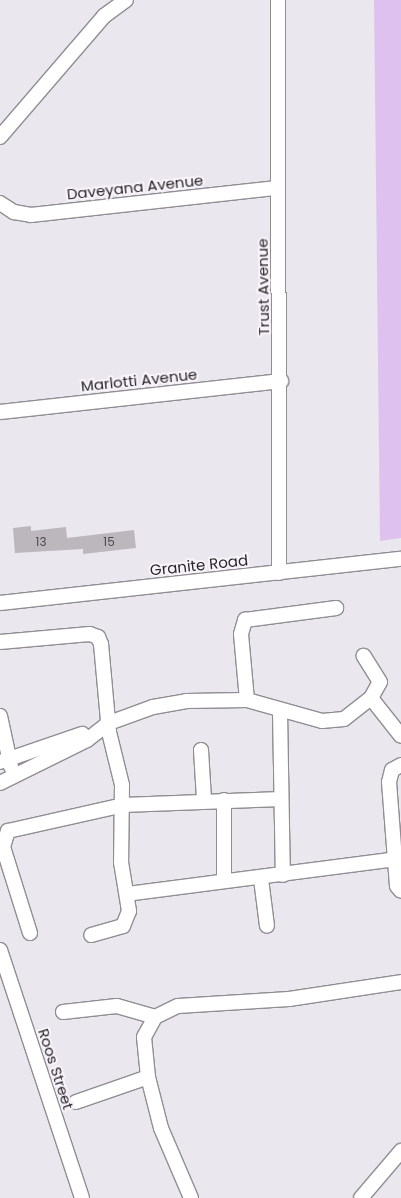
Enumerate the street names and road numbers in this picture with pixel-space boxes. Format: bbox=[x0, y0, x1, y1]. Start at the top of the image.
street label: Daveyana Avenue bbox=[66, 171, 204, 203]
street label: Trust Avenue bbox=[253, 238, 273, 336]
street label: Marlotti Avenue bbox=[80, 365, 198, 395]
street label: Granite Road bbox=[149, 551, 249, 579]
street label: Roos Street bbox=[34, 1026, 78, 1112]

